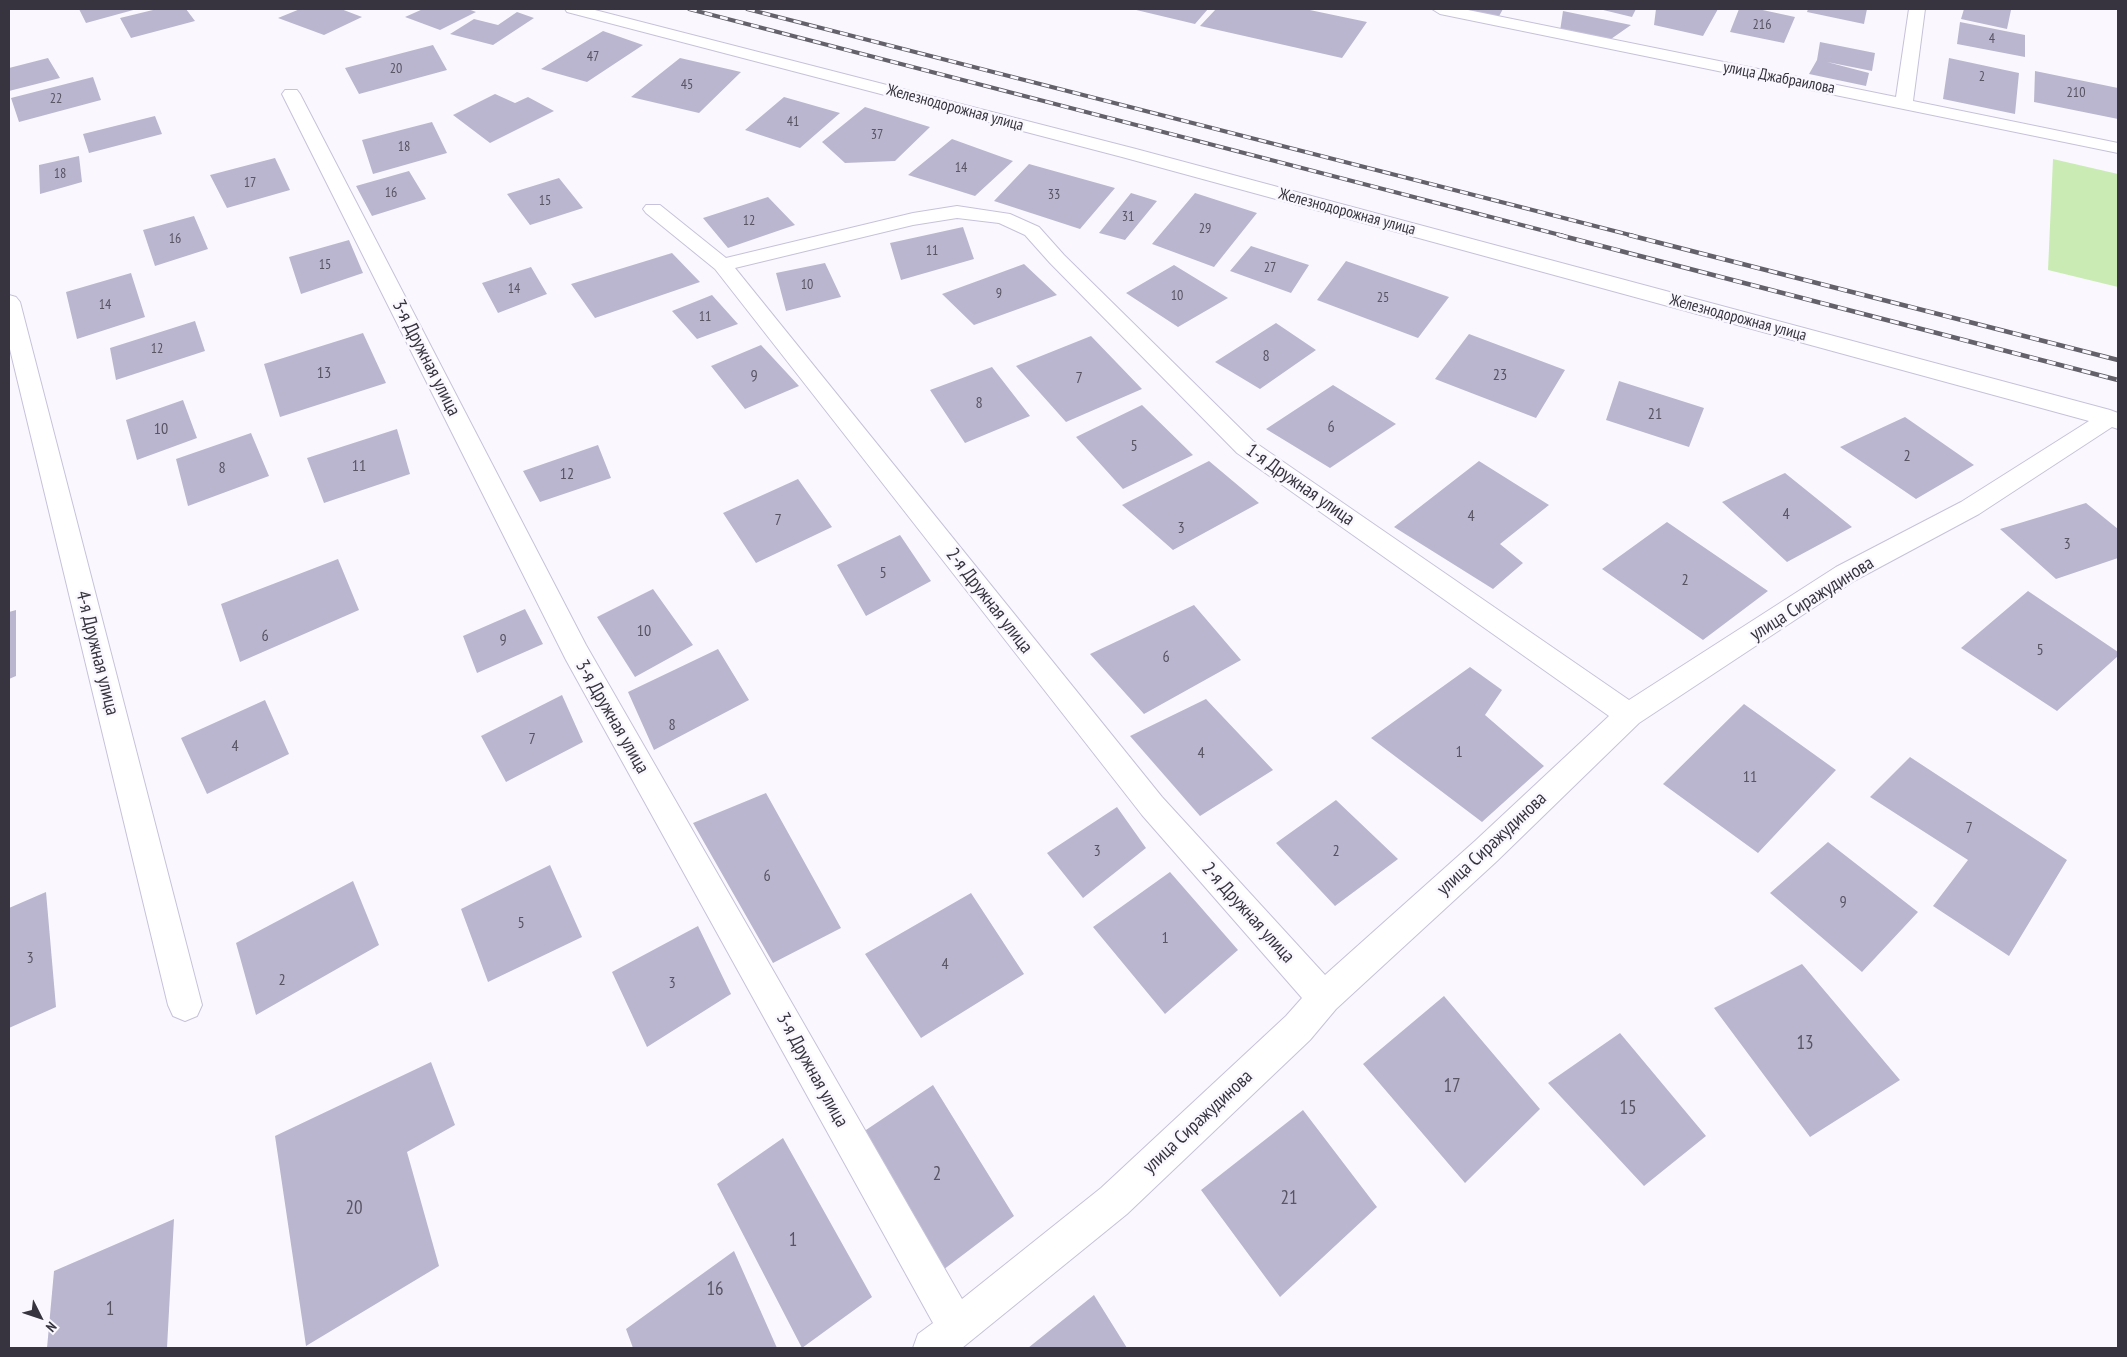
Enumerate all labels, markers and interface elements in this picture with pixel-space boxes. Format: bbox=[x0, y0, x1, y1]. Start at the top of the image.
house number: 216 bbox=[1753, 17, 1771, 33]
house number: 4 bbox=[1989, 31, 1995, 47]
house number: 47 bbox=[587, 49, 599, 65]
street label: улица Джабраилова bbox=[1721, 58, 1837, 98]
house number: 20 bbox=[390, 61, 402, 77]
house number: 2 bbox=[1979, 69, 1985, 85]
house number: 45 bbox=[681, 77, 693, 93]
street label: Железнодорожная улица bbox=[884, 80, 1026, 136]
house number: 210 bbox=[2067, 85, 2085, 101]
house number: 22 bbox=[50, 91, 62, 107]
house number: 41 bbox=[787, 114, 799, 130]
house number: 37 bbox=[871, 127, 883, 143]
house number: 18 bbox=[398, 139, 410, 155]
house number: 14 bbox=[955, 160, 967, 176]
house number: 18 bbox=[54, 166, 66, 182]
house number: 17 bbox=[244, 175, 256, 191]
street label: Железнодорожная улица bbox=[1276, 184, 1418, 240]
house number: 16 bbox=[385, 185, 397, 201]
house number: 33 bbox=[1048, 187, 1060, 203]
house number: 15 bbox=[539, 193, 551, 209]
house number: 31 bbox=[1122, 209, 1134, 225]
house number: 12 bbox=[743, 213, 755, 229]
house number: 29 bbox=[1199, 221, 1211, 237]
house number: 16 bbox=[169, 231, 181, 247]
house number: 11 bbox=[926, 243, 938, 259]
house number: 15 bbox=[319, 257, 331, 273]
house number: 27 bbox=[1264, 260, 1276, 276]
house number: 10 bbox=[801, 277, 813, 293]
house number: 14 bbox=[508, 281, 520, 297]
house number: 9 bbox=[996, 286, 1002, 302]
house number: 10 bbox=[1171, 288, 1183, 304]
house number: 25 bbox=[1377, 290, 1389, 306]
street label: Железнодорожная улица bbox=[1667, 290, 1809, 346]
street label: 3-я Дружная улица bbox=[387, 296, 465, 420]
house number: 14 bbox=[99, 297, 111, 313]
house number: 11 bbox=[699, 309, 711, 325]
house number: 12 bbox=[151, 341, 163, 357]
house number: 8 bbox=[1262, 346, 1270, 366]
house number: 13 bbox=[317, 363, 331, 383]
house number: 23 bbox=[1493, 365, 1507, 385]
house number: 9 bbox=[750, 366, 758, 386]
house number: 7 bbox=[1075, 368, 1083, 388]
house number: 8 bbox=[975, 393, 983, 413]
house number: 21 bbox=[1648, 404, 1662, 424]
house number: 6 bbox=[1327, 417, 1335, 437]
house number: 10 bbox=[154, 419, 168, 439]
house number: 5 bbox=[1130, 436, 1138, 456]
street label: 1-я Дружная улица bbox=[1241, 439, 1359, 531]
house number: 2 bbox=[1903, 446, 1911, 466]
house number: 11 bbox=[352, 456, 366, 476]
house number: 8 bbox=[218, 458, 226, 478]
house number: 12 bbox=[560, 464, 574, 484]
house number: 4 bbox=[1782, 504, 1790, 524]
house number: 4 bbox=[1467, 506, 1475, 526]
house number: 7 bbox=[774, 510, 782, 530]
house number: 3 bbox=[1177, 518, 1185, 538]
house number: 3 bbox=[2063, 534, 2071, 554]
street label: 2-я Дружная улица bbox=[941, 544, 1037, 658]
street label: улица Сиражудинова bbox=[1746, 552, 1878, 646]
house number: 5 bbox=[879, 563, 887, 583]
house number: 2 bbox=[1681, 570, 1689, 590]
street label: 4-я Дружная улица bbox=[71, 588, 123, 718]
house number: 10 bbox=[637, 621, 651, 641]
house number: 6 bbox=[261, 626, 269, 646]
house number: 9 bbox=[499, 630, 507, 650]
house number: 5 bbox=[2036, 640, 2044, 660]
house number: 6 bbox=[1162, 647, 1170, 667]
street label: 3-я Дружная улица bbox=[570, 656, 654, 778]
house number: 8 bbox=[668, 715, 676, 735]
house number: 7 bbox=[528, 729, 536, 749]
house number: 4 bbox=[231, 736, 239, 756]
house number: 1 bbox=[1455, 742, 1463, 762]
house number: 4 bbox=[1197, 743, 1205, 763]
house number: 11 bbox=[1743, 767, 1757, 787]
street label: улица Сиражудинова bbox=[1433, 787, 1551, 901]
house number: 7 bbox=[1965, 818, 1973, 838]
house number: 3 bbox=[1093, 841, 1101, 861]
house number: 2 bbox=[1332, 841, 1340, 861]
street label: 2-я Дружная улица bbox=[1197, 858, 1299, 968]
house number: 6 bbox=[763, 866, 771, 886]
house number: 9 bbox=[1839, 892, 1847, 912]
house number: 5 bbox=[517, 913, 525, 933]
house number: 1 bbox=[1161, 928, 1169, 948]
house number: 3 bbox=[26, 948, 34, 968]
house number: 4 bbox=[941, 954, 949, 974]
house number: 2 bbox=[278, 970, 286, 990]
house number: 3 bbox=[668, 973, 676, 993]
street label: 3-я Дружная улица bbox=[771, 1009, 853, 1131]
house number: 13 bbox=[1796, 1033, 1814, 1055]
street label: улица Сиражудинова bbox=[1139, 1065, 1257, 1179]
house number: 17 bbox=[1443, 1076, 1461, 1098]
house number: 15 bbox=[1619, 1098, 1637, 1120]
house number: 2 bbox=[933, 1164, 941, 1186]
house number: 21 bbox=[1280, 1188, 1298, 1210]
house number: 20 bbox=[345, 1198, 363, 1220]
house number: 1 bbox=[789, 1230, 797, 1252]
house number: 16 bbox=[706, 1279, 724, 1301]
north arrow bbox=[15, 1292, 65, 1342]
house number: 1 bbox=[106, 1299, 114, 1321]
text: N bbox=[42, 1318, 61, 1336]

